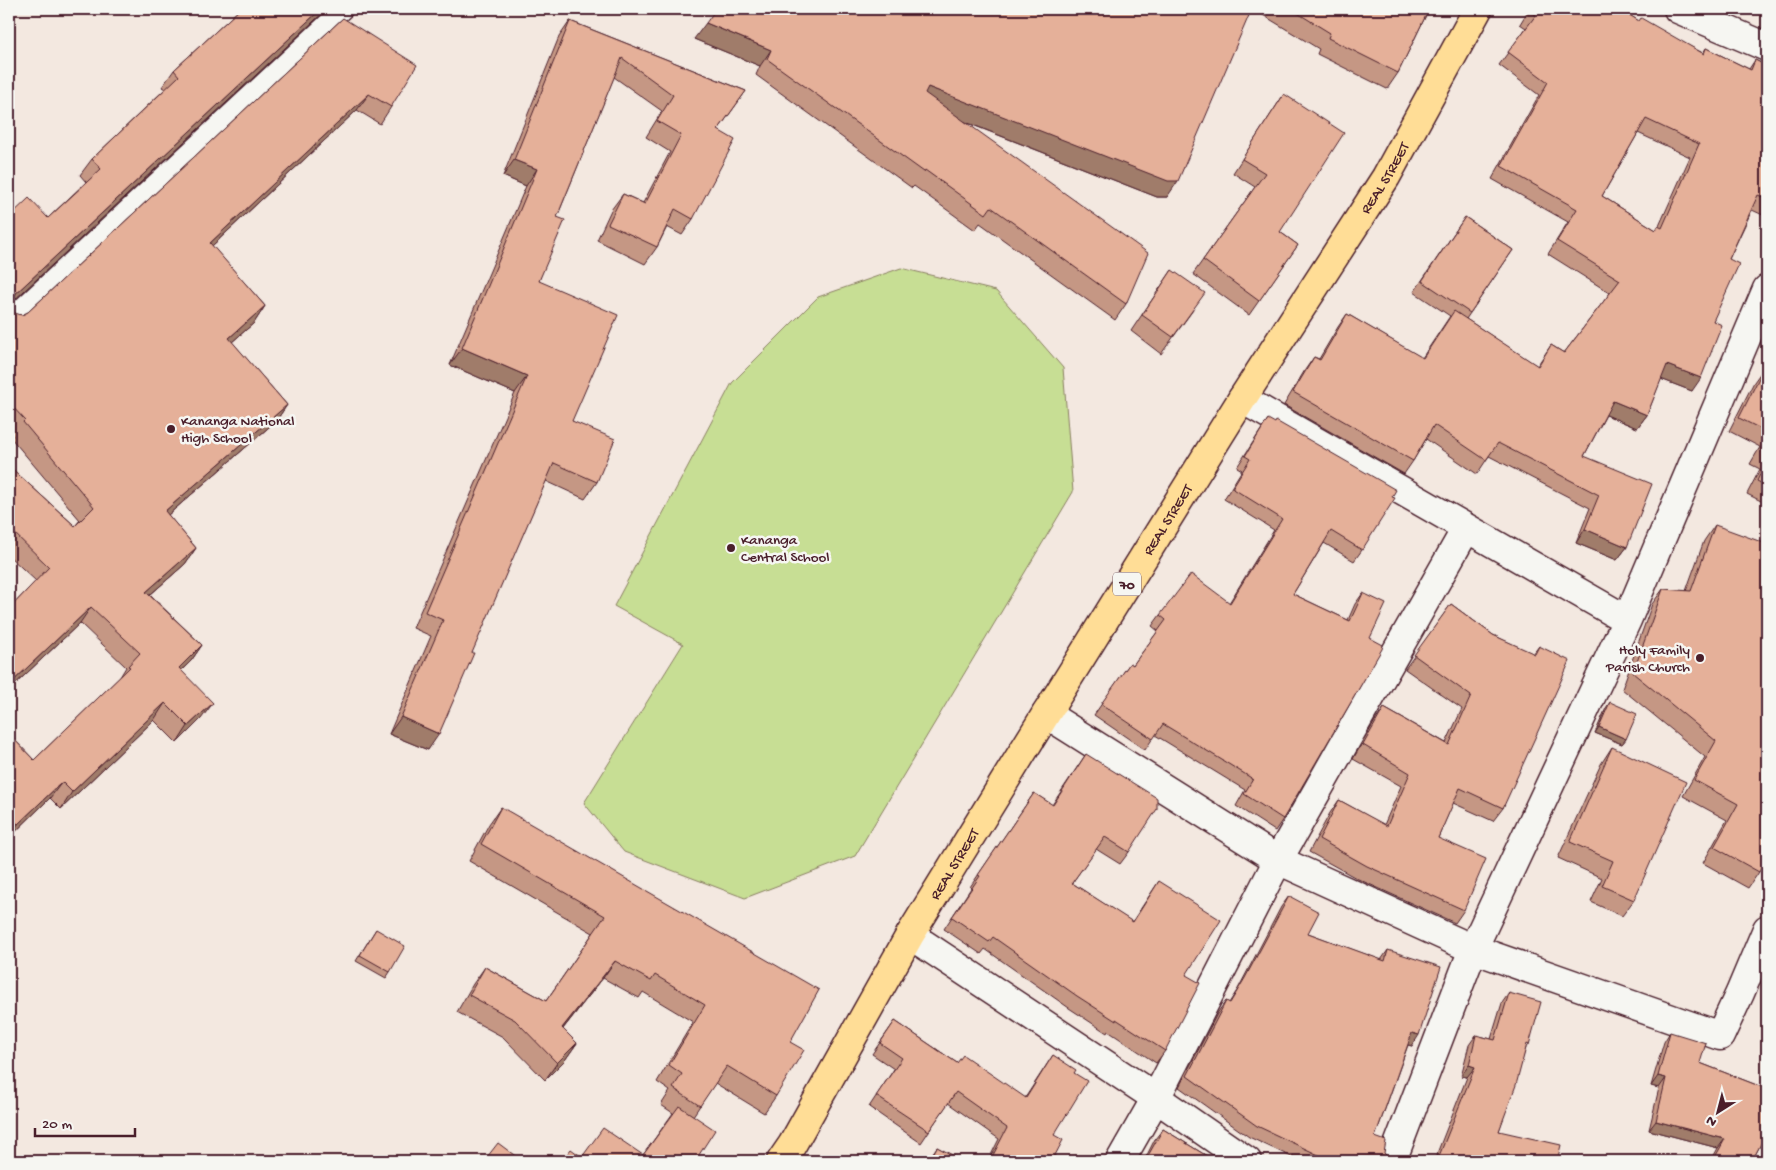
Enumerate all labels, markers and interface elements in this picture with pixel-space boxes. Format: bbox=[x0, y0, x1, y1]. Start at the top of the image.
street label: REAL STREET bbox=[1358, 139, 1415, 218]
place label: Kananga National High School bbox=[181, 413, 295, 448]
marker: Kananga National High School bbox=[165, 423, 177, 435]
street label: REAL STREET bbox=[1140, 481, 1198, 559]
place label: Kananga Central School bbox=[741, 532, 830, 567]
marker: Kananga Central School bbox=[725, 542, 737, 554]
road number: 70 bbox=[1113, 572, 1141, 596]
place label: Holy Family Parish Church bbox=[1605, 642, 1691, 677]
marker: Holy Family Parish Church bbox=[1694, 652, 1706, 664]
street label: REAL STREET bbox=[927, 825, 985, 904]
north arrow bbox=[1694, 1088, 1744, 1138]
scale bar bbox=[35, 1105, 135, 1137]
text: N bbox=[1703, 1111, 1721, 1130]
text: 20 m bbox=[42, 1116, 72, 1134]

